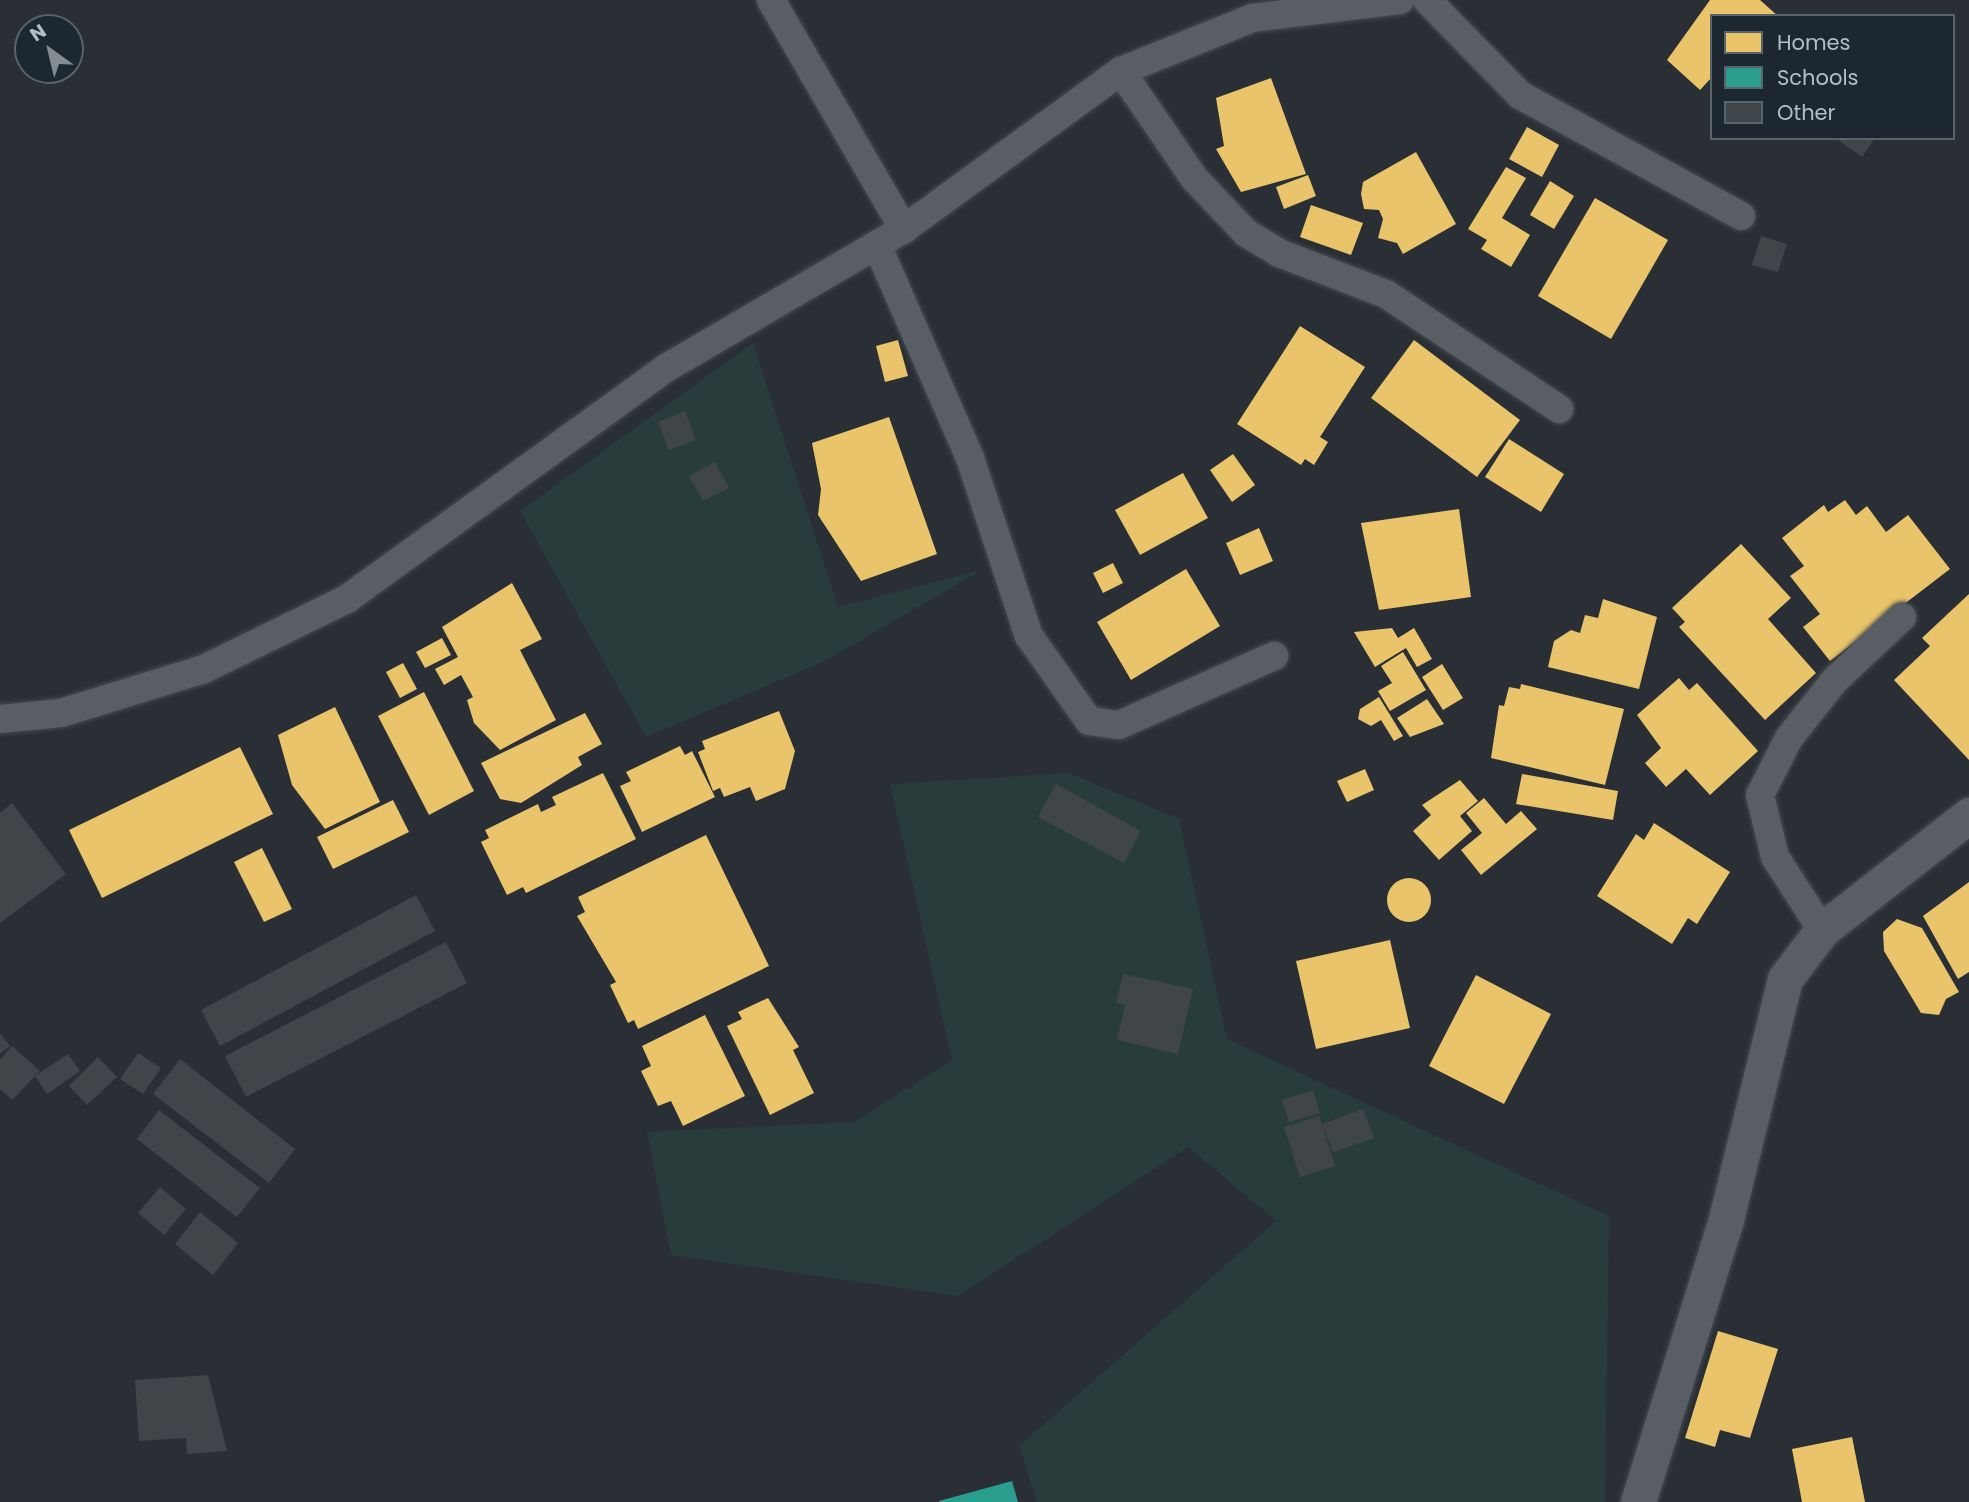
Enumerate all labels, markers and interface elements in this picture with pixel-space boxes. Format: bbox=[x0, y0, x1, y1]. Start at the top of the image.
north arrow bbox=[14, 14, 84, 84]
legend bbox=[1710, 14, 1955, 140]
text: N bbox=[25, 18, 52, 48]
text: Homes bbox=[1777, 28, 1851, 57]
text: Schools bbox=[1777, 63, 1859, 92]
text: Other bbox=[1777, 98, 1835, 127]

